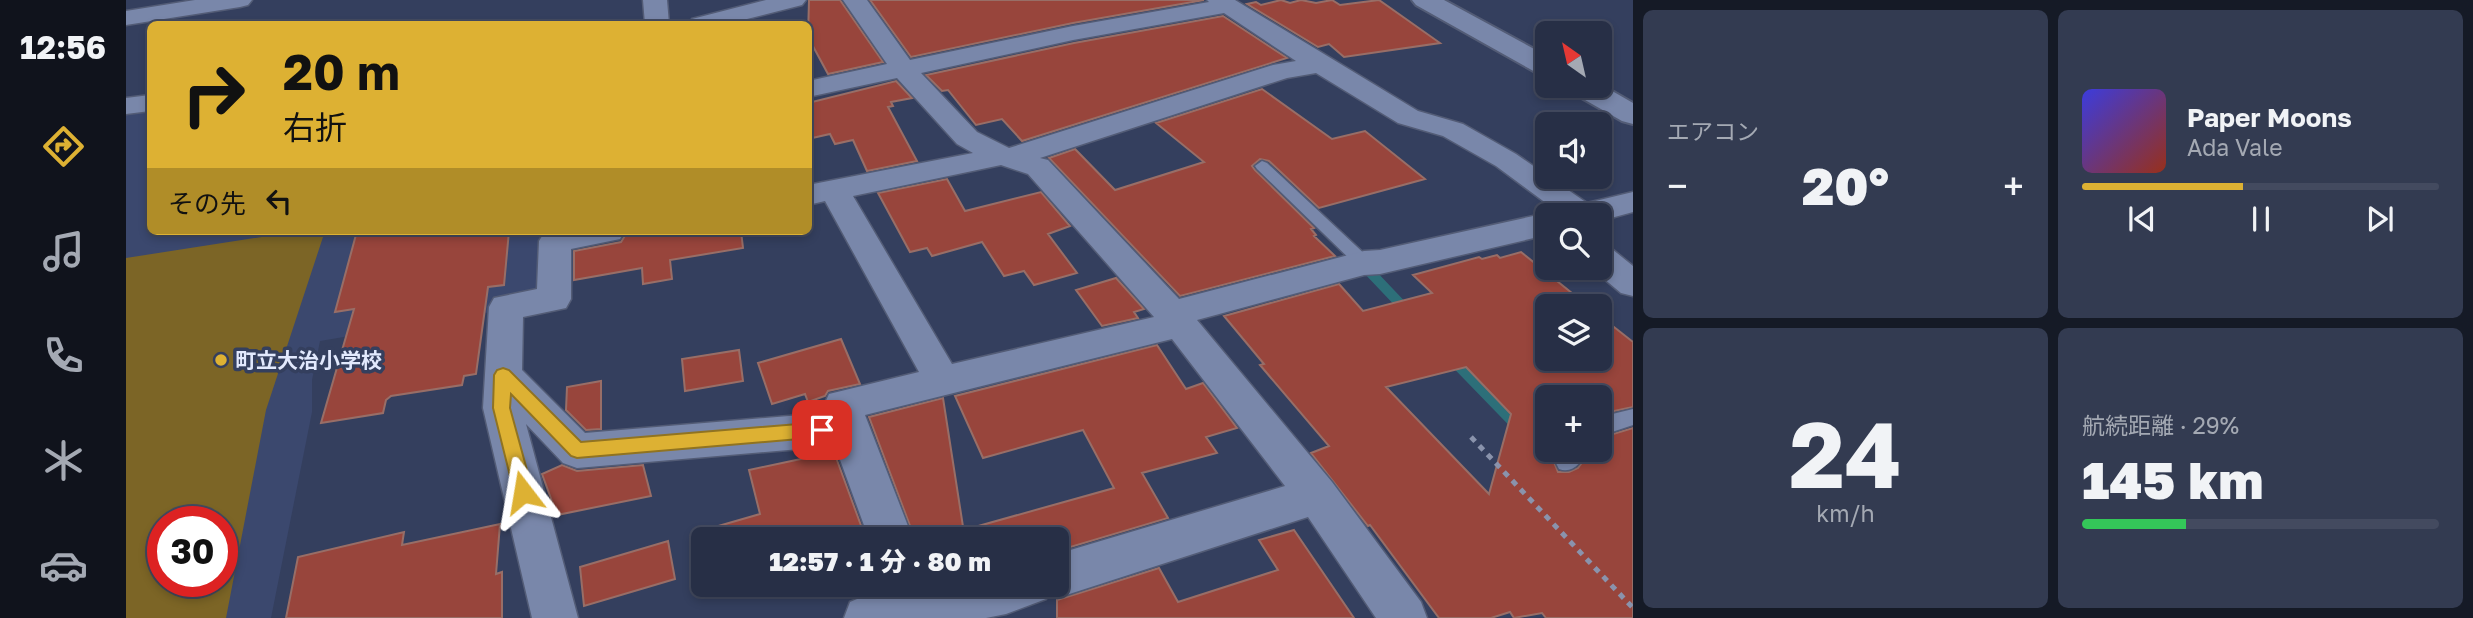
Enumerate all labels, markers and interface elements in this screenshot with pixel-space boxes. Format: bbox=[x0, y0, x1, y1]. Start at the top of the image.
north arrow bbox=[1535, 21, 1612, 98]
map controls bbox=[1535, 21, 1612, 462]
text: 12:56 bbox=[20, 28, 106, 66]
text: 20 m bbox=[283, 42, 400, 101]
icon: right bbox=[168, 49, 259, 140]
text: Paper Moons bbox=[2187, 102, 2352, 133]
text: 右折 bbox=[283, 108, 347, 146]
button: sound bbox=[1535, 112, 1612, 189]
text: エアコン bbox=[1667, 117, 1759, 145]
icon: directions bbox=[39, 122, 88, 171]
text: Ada Vale bbox=[2187, 133, 2283, 161]
text: 20° bbox=[1802, 154, 1889, 216]
text: − bbox=[1667, 163, 1688, 208]
text: + bbox=[2003, 163, 2024, 208]
icon: left bbox=[260, 182, 298, 220]
text: その先 bbox=[168, 188, 246, 219]
icon: previous bbox=[2123, 200, 2161, 238]
icon: pause bbox=[2242, 200, 2280, 238]
icon: next bbox=[2361, 200, 2399, 238]
button: search bbox=[1535, 203, 1612, 280]
icon: music bbox=[39, 227, 88, 276]
button: layers bbox=[1535, 294, 1612, 371]
icon: phone bbox=[39, 331, 88, 380]
place label: 町立大治小学校 bbox=[235, 347, 382, 373]
marker: 町立大治小学校 bbox=[213, 352, 229, 368]
button: + bbox=[1535, 385, 1612, 462]
text: 24 bbox=[1789, 399, 1902, 508]
pin bbox=[792, 400, 852, 460]
icon: arrive bbox=[803, 411, 841, 449]
text: 航続距離 · 29% bbox=[2082, 411, 2239, 439]
icon: climate bbox=[39, 436, 88, 485]
text: 145 km bbox=[2082, 448, 2264, 510]
position arrow bbox=[486, 455, 560, 529]
text: km/h bbox=[1816, 499, 1875, 527]
speed limit sign: 30 bbox=[147, 506, 238, 597]
icon: car bbox=[39, 541, 88, 590]
text: 12:57 · 1 分 · 80 m bbox=[769, 546, 991, 577]

